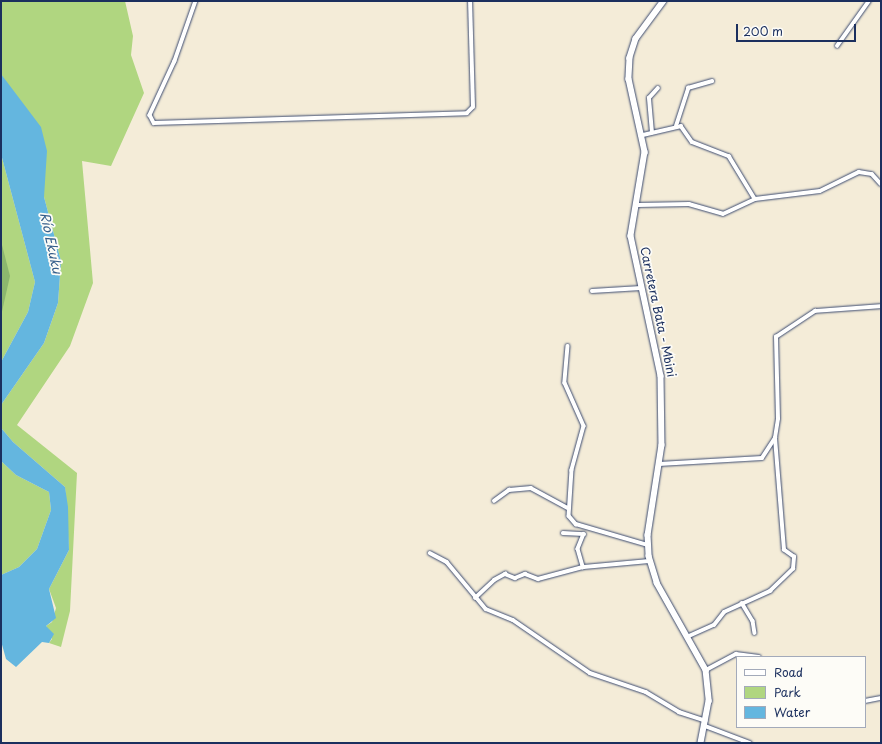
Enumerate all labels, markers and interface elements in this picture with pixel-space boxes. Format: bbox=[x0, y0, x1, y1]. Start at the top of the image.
scale bar bbox=[738, 16, 858, 42]
text: 200 m bbox=[743, 22, 783, 40]
water label: Río Ekuku bbox=[37, 211, 65, 275]
street label: Carretera Bata - Mbini bbox=[637, 245, 679, 379]
legend bbox=[736, 656, 866, 728]
text: Road bbox=[774, 663, 803, 681]
text: Park bbox=[774, 683, 801, 701]
text: Water bbox=[774, 703, 810, 721]

